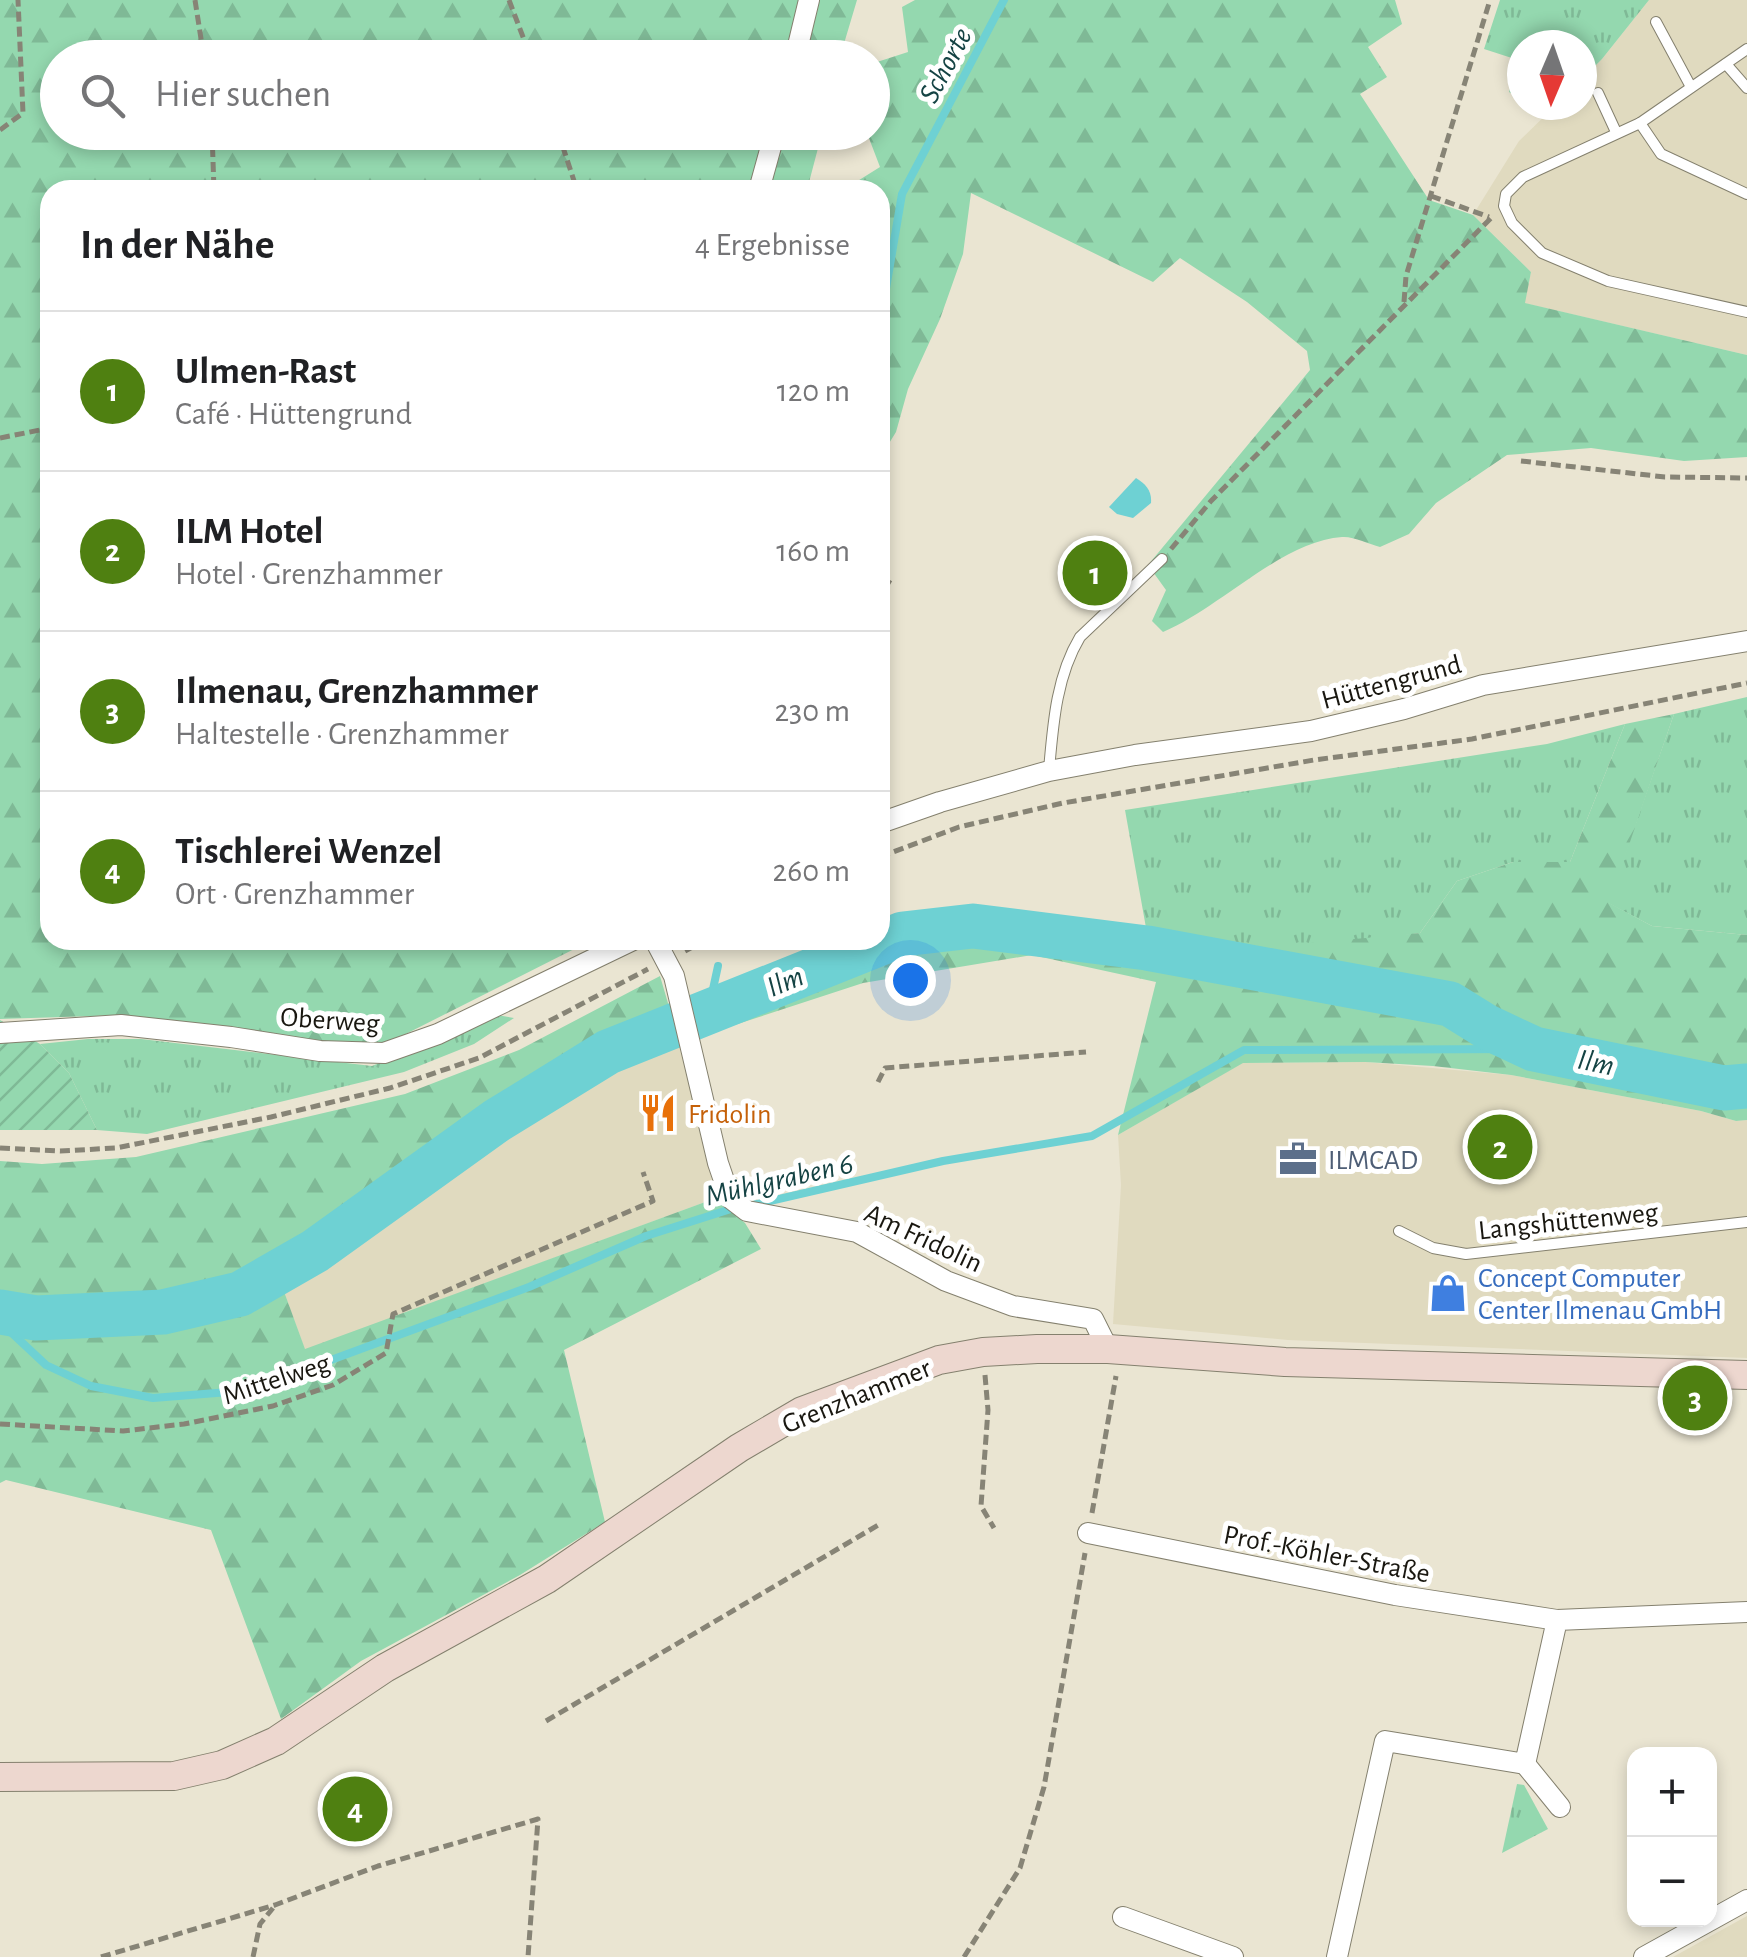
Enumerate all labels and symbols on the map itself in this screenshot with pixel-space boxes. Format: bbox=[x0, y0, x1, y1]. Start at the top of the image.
water label: Schorte bbox=[914, 23, 978, 108]
north arrow bbox=[1507, 30, 1597, 120]
pin: 1 bbox=[1062, 536, 1128, 610]
street label: Hüttengrund bbox=[1319, 651, 1465, 715]
your location bbox=[885, 955, 936, 1006]
water label: Ilm bbox=[763, 961, 808, 1003]
street label: Oberweg bbox=[279, 1004, 381, 1038]
water label: Ilm bbox=[1575, 1045, 1617, 1081]
restaurant icon: Fridolin bbox=[637, 1092, 679, 1134]
place label: Fridolin bbox=[688, 1101, 771, 1129]
pin: 2 bbox=[1468, 1110, 1532, 1184]
office icon: ILMCAD bbox=[1277, 1138, 1319, 1180]
place label: ILMCAD bbox=[1328, 1147, 1418, 1175]
water label: Mühlgraben 6 bbox=[702, 1148, 856, 1212]
street label: Am Fridolin bbox=[860, 1199, 986, 1278]
street label: Langshüttenweg bbox=[1477, 1199, 1660, 1245]
place label: Concept Computer Center Ilmenau GmbH bbox=[1478, 1265, 1722, 1325]
shop icon: Concept Computer Center Ilmenau GmbH bbox=[1427, 1272, 1469, 1314]
street label: Mittelweg bbox=[220, 1349, 334, 1410]
street label: Grenzhammer bbox=[778, 1354, 935, 1439]
pin: 3 bbox=[1662, 1360, 1728, 1436]
street label: Prof.-Köhler-Straße bbox=[1221, 1521, 1432, 1589]
pin: 4 bbox=[322, 1772, 388, 1846]

